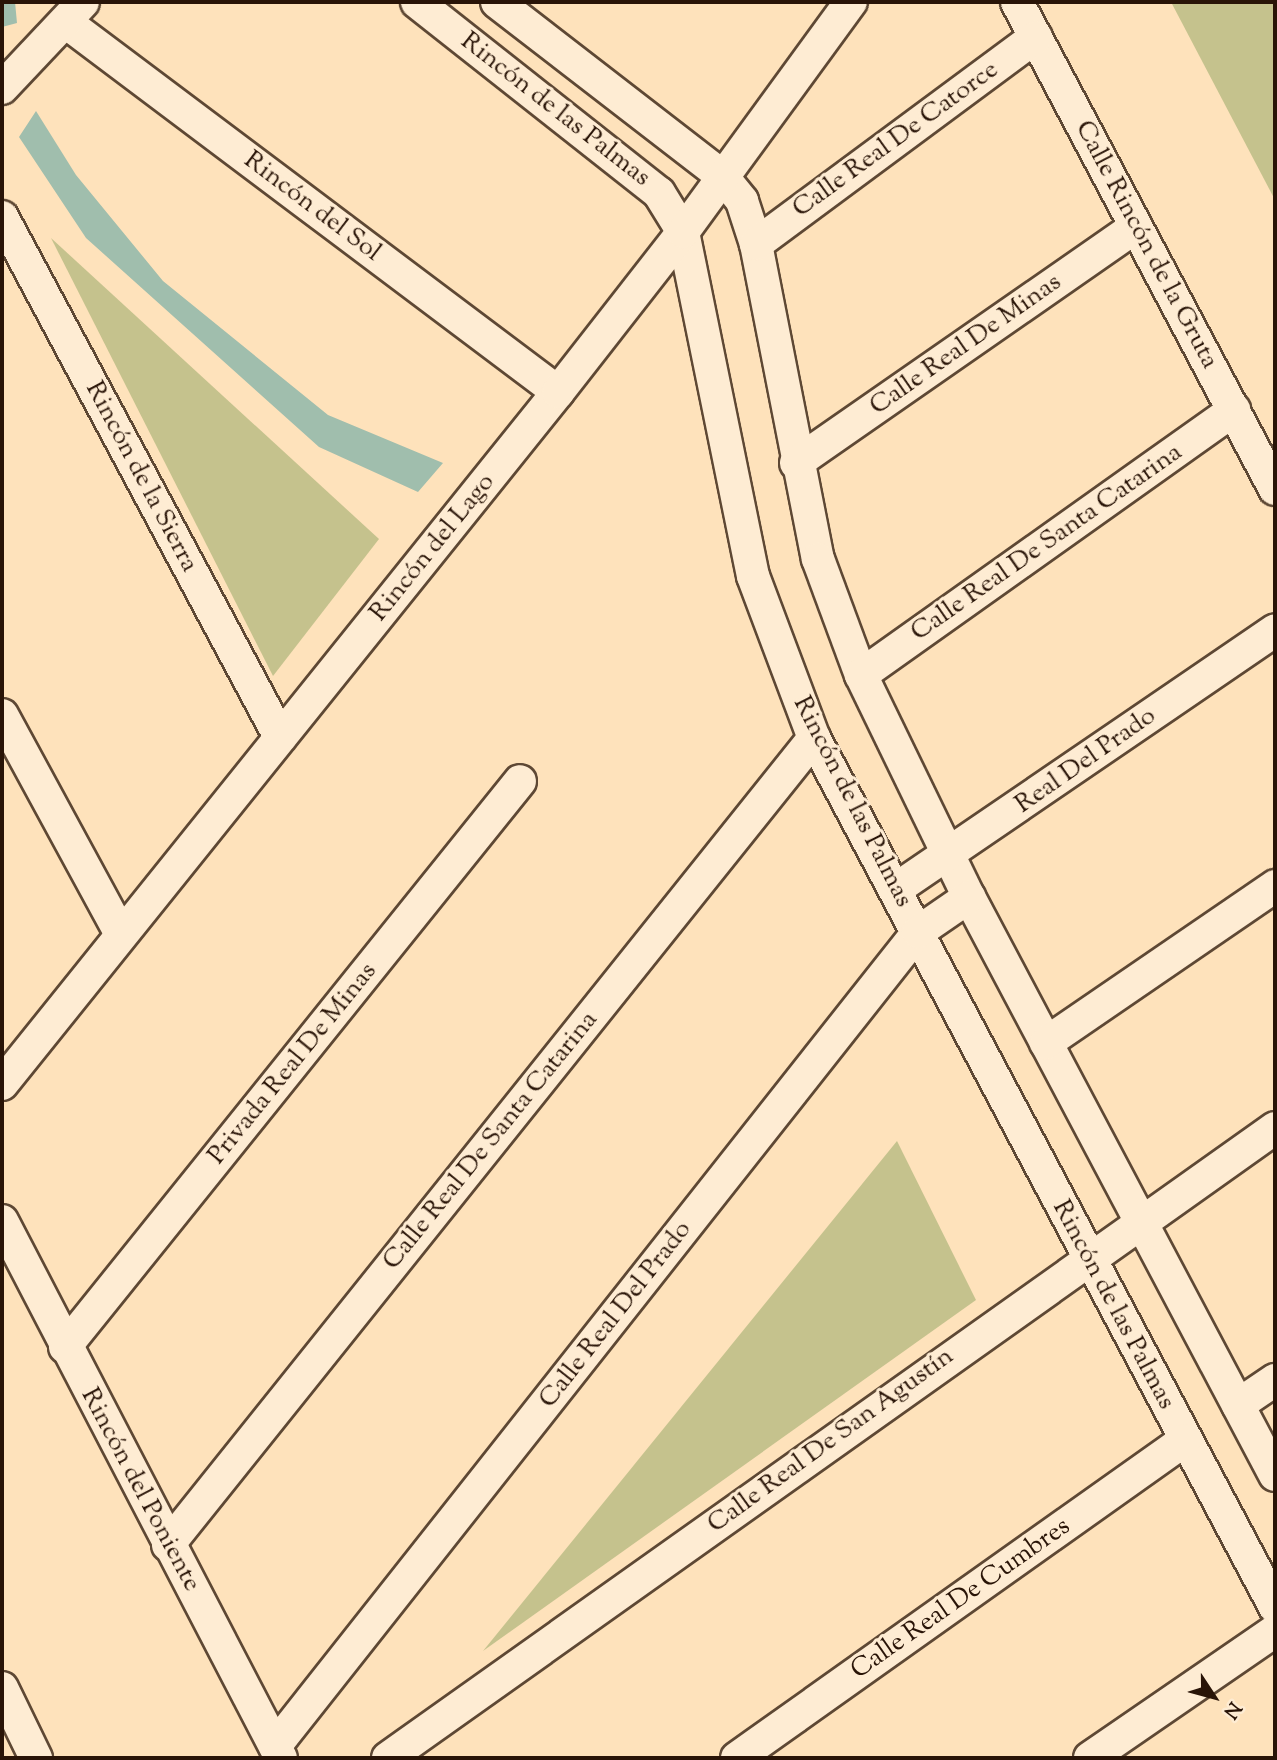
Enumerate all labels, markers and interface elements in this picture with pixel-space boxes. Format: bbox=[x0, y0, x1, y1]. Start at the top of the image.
street label: Rincón de las Palmas bbox=[454, 26, 656, 194]
street label: Calle Real De Catorce bbox=[787, 55, 1005, 225]
street label: Calle Rincón de la Gruta bbox=[1067, 116, 1225, 374]
street label: Rincón del Sol bbox=[237, 145, 387, 269]
street label: Calle Real De Minas bbox=[864, 267, 1068, 423]
street label: Rincón de la Sierra bbox=[78, 376, 204, 578]
street label: Calle Real De Santa Catarina bbox=[905, 437, 1189, 649]
street label: Rincón del Lago bbox=[364, 468, 502, 628]
street label: Rincón de las Palmas bbox=[785, 691, 919, 913]
street label: Real Del Prado bbox=[1010, 701, 1162, 821]
street label: Privada Real De Minas bbox=[202, 957, 384, 1171]
street label: Calle Real De Santa Catarina bbox=[377, 1005, 605, 1277]
street label: Rincón de las Palmas bbox=[1045, 1195, 1181, 1415]
street label: Calle Real Del Prado bbox=[533, 1215, 699, 1415]
street label: Calle Real De San Agustín bbox=[702, 1341, 960, 1541]
street label: Rincón del Poniente bbox=[73, 1383, 207, 1597]
street label: Calle Real De Cumbres bbox=[845, 1511, 1077, 1687]
north arrow bbox=[1179, 1662, 1249, 1732]
text: N bbox=[1216, 1696, 1247, 1724]

